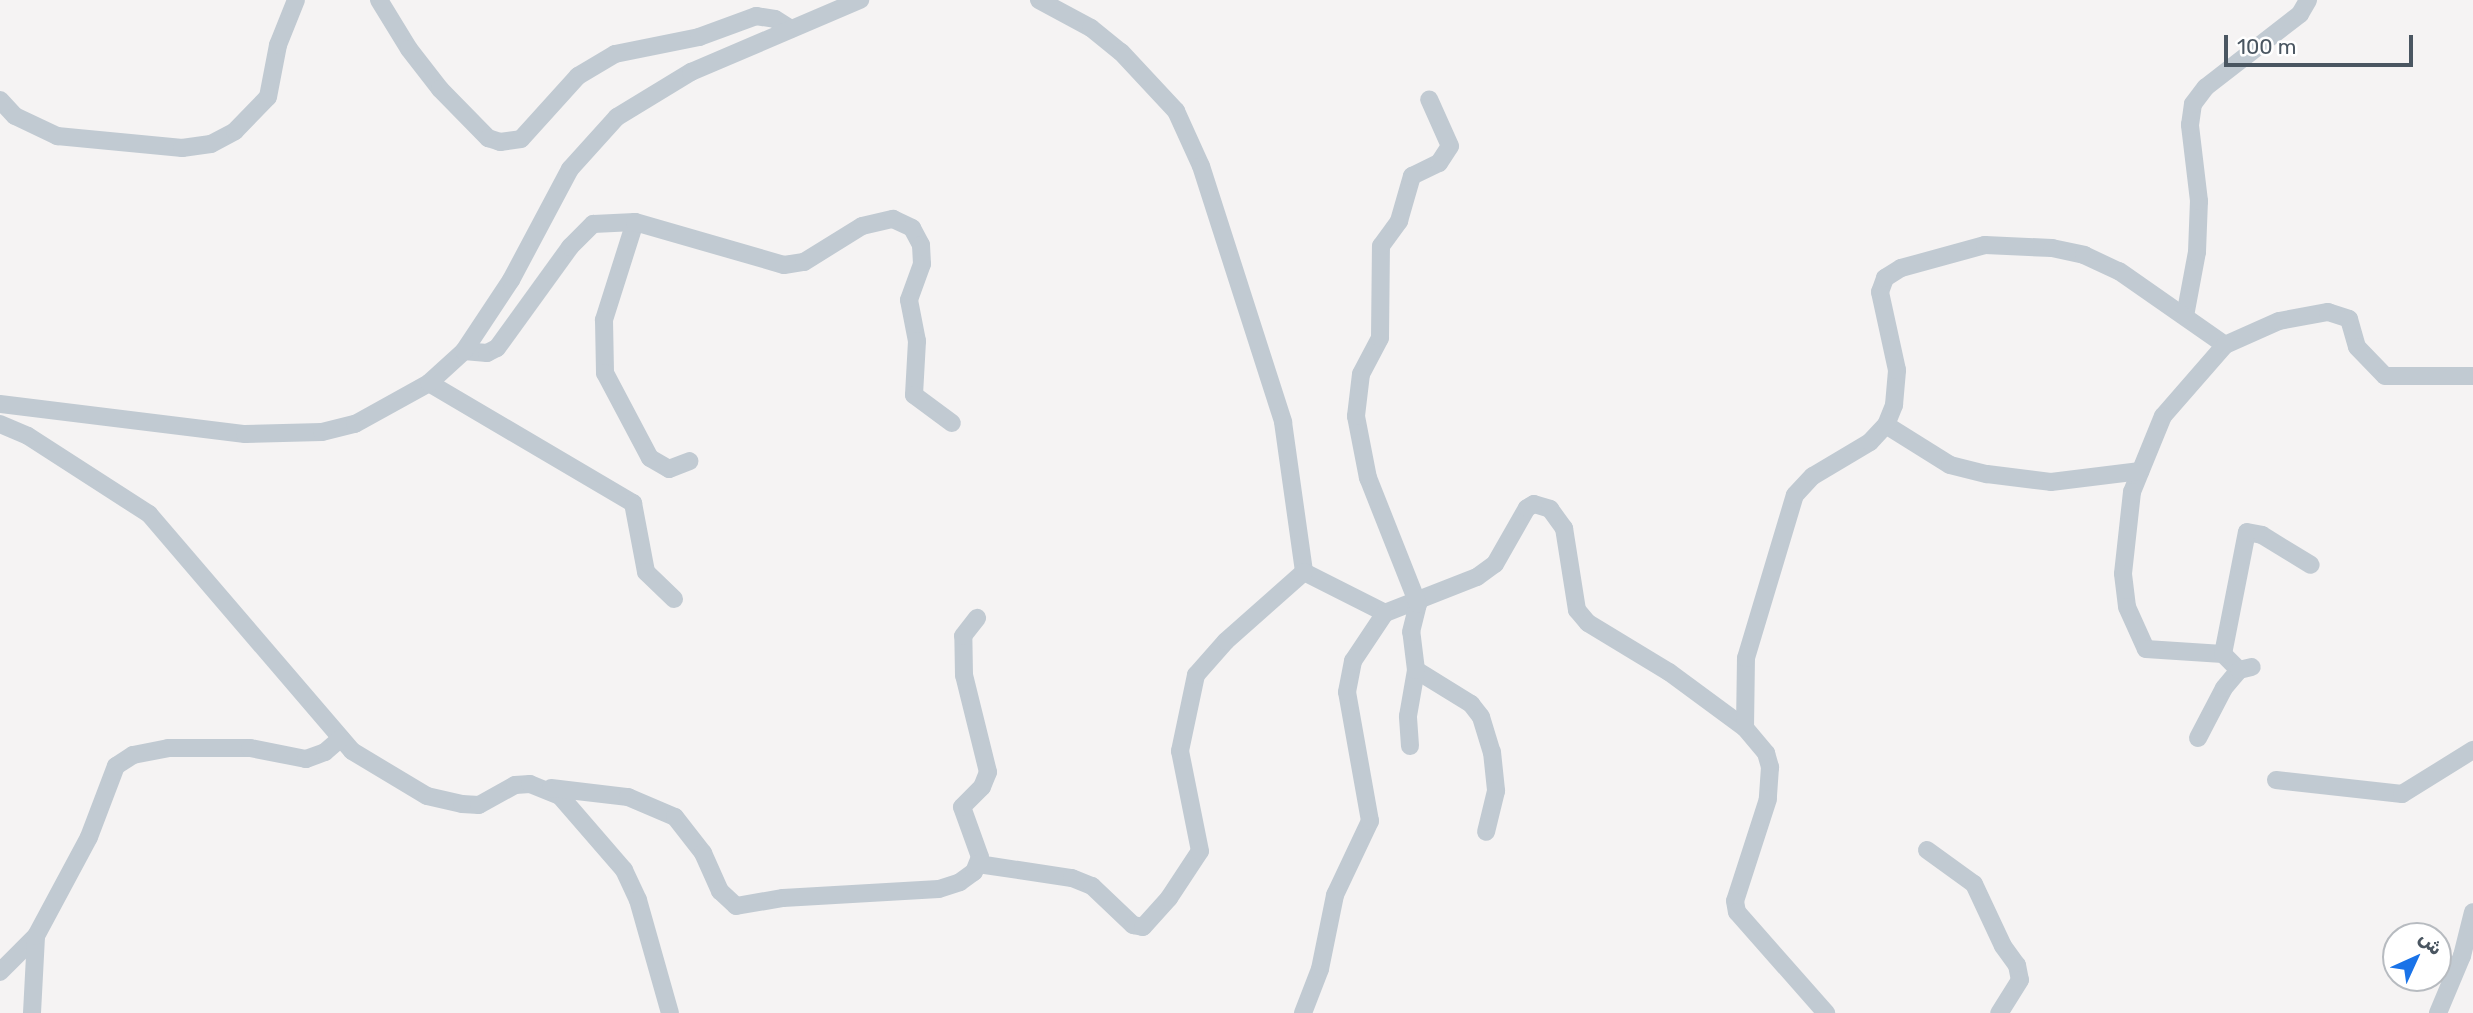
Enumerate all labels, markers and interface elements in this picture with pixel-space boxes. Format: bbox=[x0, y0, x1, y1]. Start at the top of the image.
scale bar bbox=[2228, 21, 2417, 65]
text: 100 m bbox=[2237, 34, 2296, 59]
north arrow bbox=[2382, 922, 2452, 992]
text: ش bbox=[2414, 927, 2447, 960]

